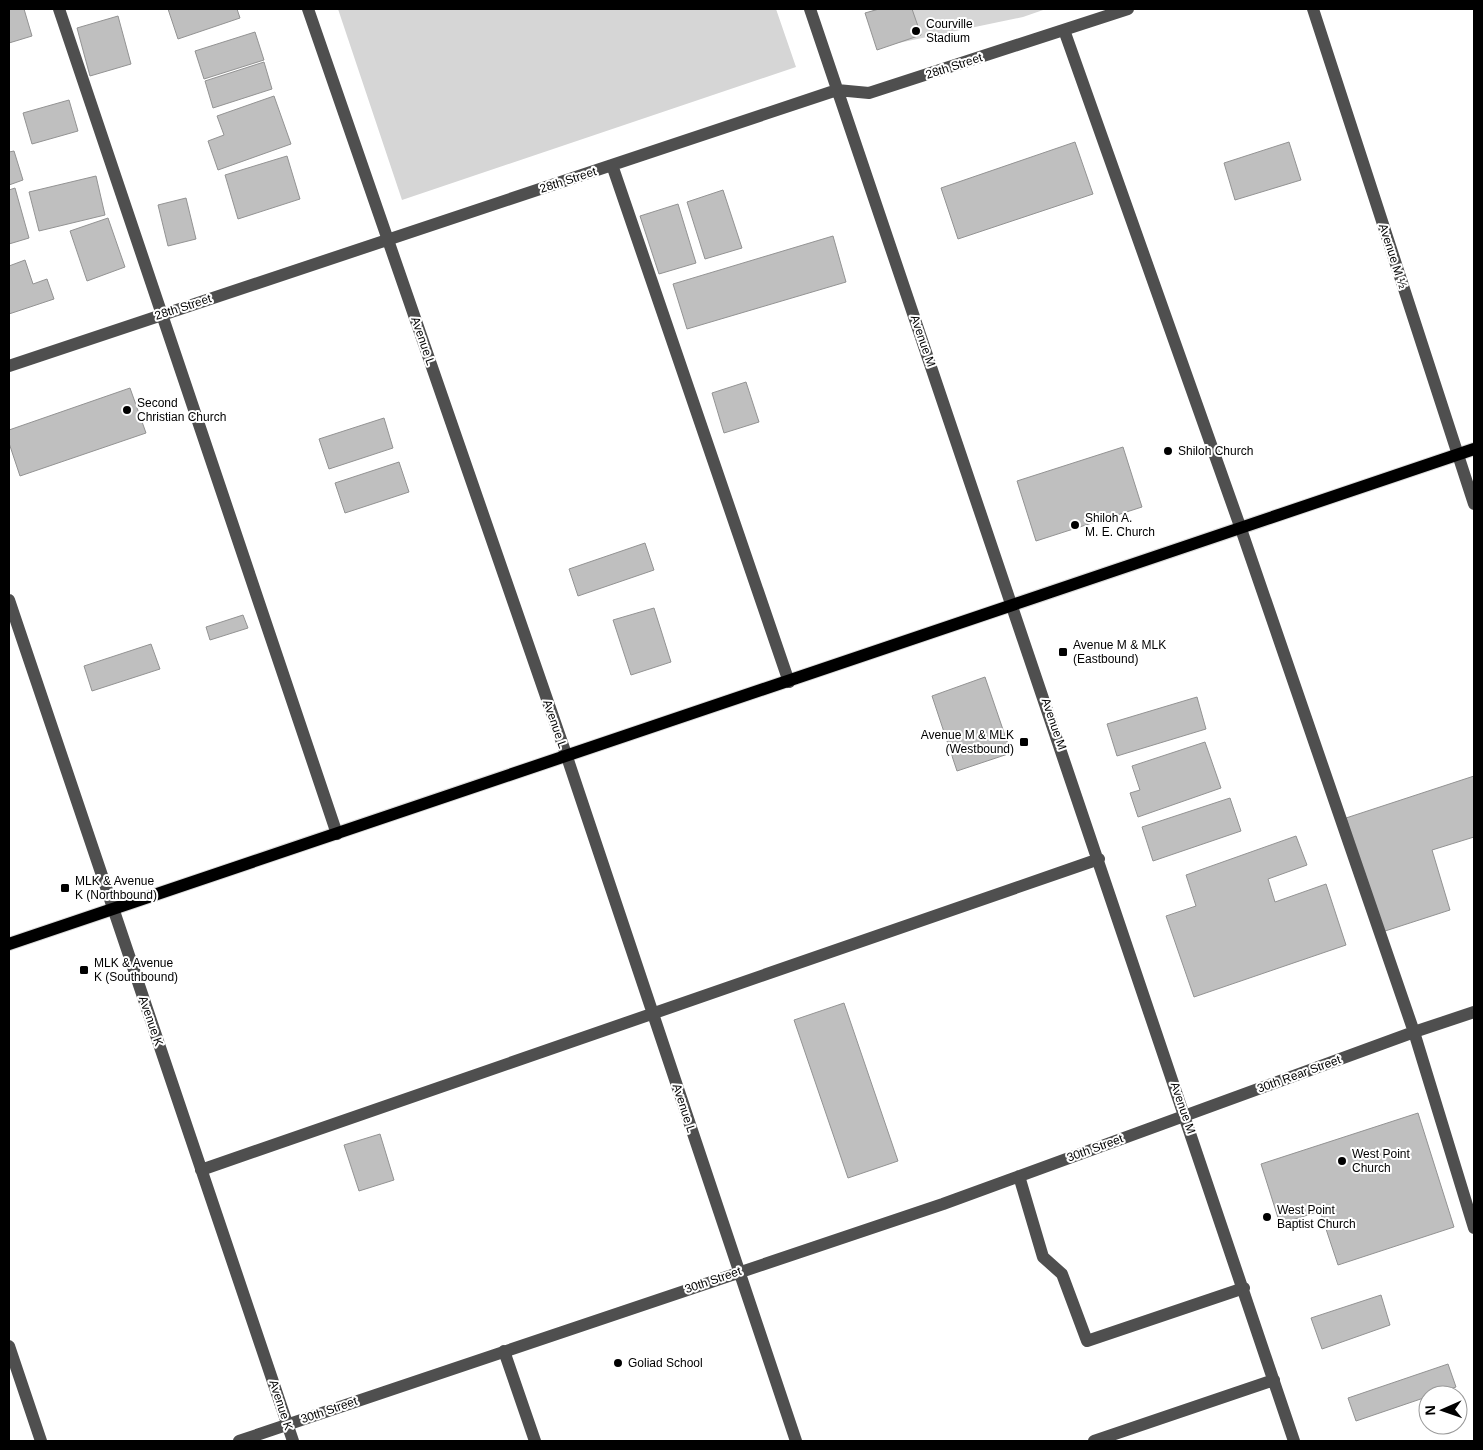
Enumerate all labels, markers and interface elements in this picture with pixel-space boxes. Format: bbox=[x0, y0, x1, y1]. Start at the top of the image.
place label: Courville Stadium bbox=[926, 17, 973, 45]
marker: Courville Stadium bbox=[910, 25, 922, 37]
street label: 28th Street bbox=[924, 50, 985, 82]
street label: 28th Street bbox=[538, 164, 599, 196]
street label: Avenue M ½ bbox=[1376, 222, 1410, 290]
street label: 28th Street bbox=[153, 291, 214, 323]
street label: Avenue M bbox=[908, 313, 938, 369]
street label: Avenue L bbox=[408, 315, 438, 367]
place label: Second Christian Church bbox=[137, 396, 226, 424]
marker: Second Christian Church bbox=[121, 404, 133, 416]
place label: Shiloh Church bbox=[1178, 444, 1253, 458]
marker: Shiloh Church bbox=[1162, 445, 1174, 457]
place label: Shiloh A. M. E. Church bbox=[1085, 511, 1155, 539]
marker: Shiloh A. M. E. Church bbox=[1069, 519, 1081, 531]
place label: Avenue M & MLK (Eastbound) bbox=[1073, 638, 1166, 666]
marker: Avenue M & MLK (Eastbound) bbox=[1057, 646, 1069, 658]
street label: Avenue M bbox=[1039, 696, 1069, 752]
street label: Avenue L bbox=[540, 698, 570, 750]
place label: Avenue M & MLK (Westbound) bbox=[921, 728, 1014, 756]
marker: Avenue M & MLK (Westbound) bbox=[1018, 736, 1030, 748]
place label: MLK & Avenue K (Northbound) bbox=[75, 874, 157, 902]
marker: MLK & Avenue K (Northbound) bbox=[59, 882, 71, 894]
place label: MLK & Avenue K (Southbound) bbox=[94, 956, 178, 984]
marker: MLK & Avenue K (Southbound) bbox=[78, 964, 90, 976]
street label: Avenue K bbox=[136, 994, 166, 1048]
street label: 30th Rear Street bbox=[1255, 1052, 1343, 1096]
street label: Avenue M bbox=[1168, 1080, 1198, 1136]
street label: Avenue L bbox=[670, 1082, 699, 1134]
street label: 30th Street bbox=[1065, 1131, 1126, 1165]
place label: West Point Church bbox=[1352, 1147, 1410, 1175]
marker: West Point Church bbox=[1336, 1155, 1348, 1167]
place label: West Point Baptist Church bbox=[1277, 1203, 1356, 1231]
marker: West Point Baptist Church bbox=[1261, 1211, 1273, 1223]
street label: 30th Street bbox=[683, 1264, 744, 1296]
place label: Goliad School bbox=[628, 1356, 703, 1370]
marker: Goliad School bbox=[612, 1357, 624, 1369]
street label: Avenue K bbox=[266, 1378, 296, 1432]
north arrow bbox=[1418, 1385, 1468, 1435]
street label: 30th Street bbox=[299, 1394, 360, 1426]
text: N bbox=[1422, 1405, 1438, 1416]

